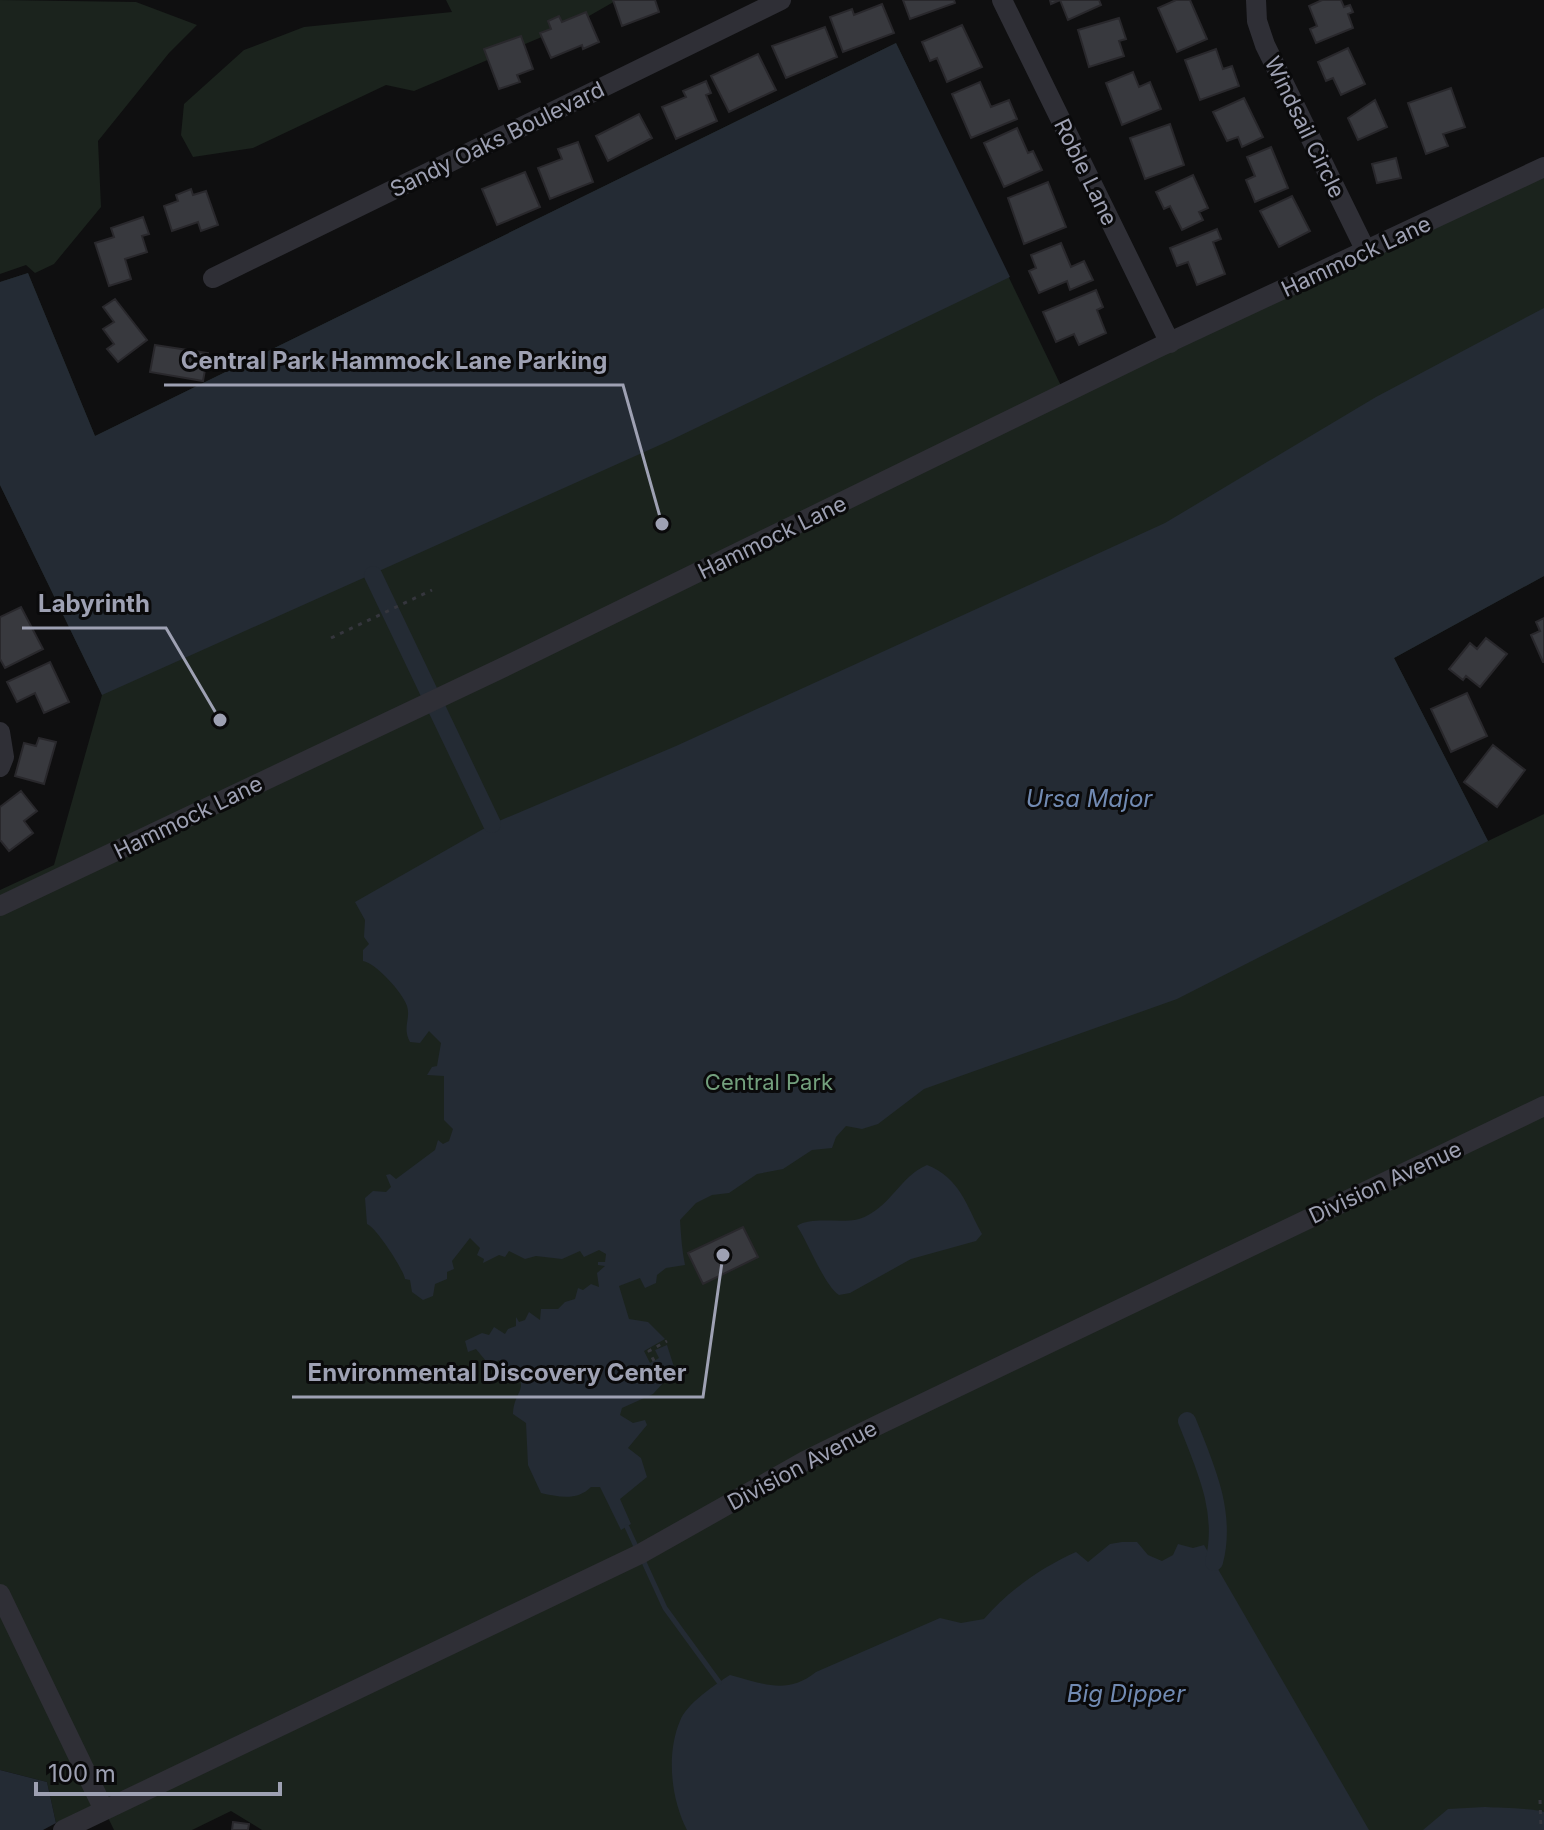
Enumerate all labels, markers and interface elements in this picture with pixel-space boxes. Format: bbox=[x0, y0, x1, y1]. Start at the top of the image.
street label: Windsail Circle bbox=[1259, 52, 1351, 202]
street label: Sandy Oaks Boulevard bbox=[386, 76, 608, 202]
street label: Roble Lane bbox=[1049, 114, 1123, 230]
street label: Hammock Lane bbox=[1277, 210, 1435, 302]
callout: Central Park Hammock Lane Parking bbox=[164, 337, 623, 385]
text: Central Park Hammock Lane Parking bbox=[181, 346, 607, 375]
street label: Hammock Lane bbox=[694, 490, 850, 584]
callout: Labyrinth bbox=[22, 580, 166, 628]
text: Labyrinth bbox=[38, 589, 150, 618]
street label: Hammock Lane bbox=[110, 770, 266, 864]
water label: Ursa Major bbox=[1026, 784, 1153, 813]
park label: Central Park bbox=[705, 1069, 833, 1095]
street label: Division Avenue bbox=[1305, 1135, 1465, 1229]
callout: Environmental Discovery Center bbox=[292, 1349, 703, 1397]
text: Environmental Discovery Center bbox=[308, 1358, 687, 1387]
street label: Division Avenue bbox=[723, 1415, 881, 1515]
water label: Big Dipper bbox=[1067, 1679, 1186, 1708]
scale bar bbox=[36, 1746, 280, 1796]
text: 100 m bbox=[48, 1759, 116, 1788]

